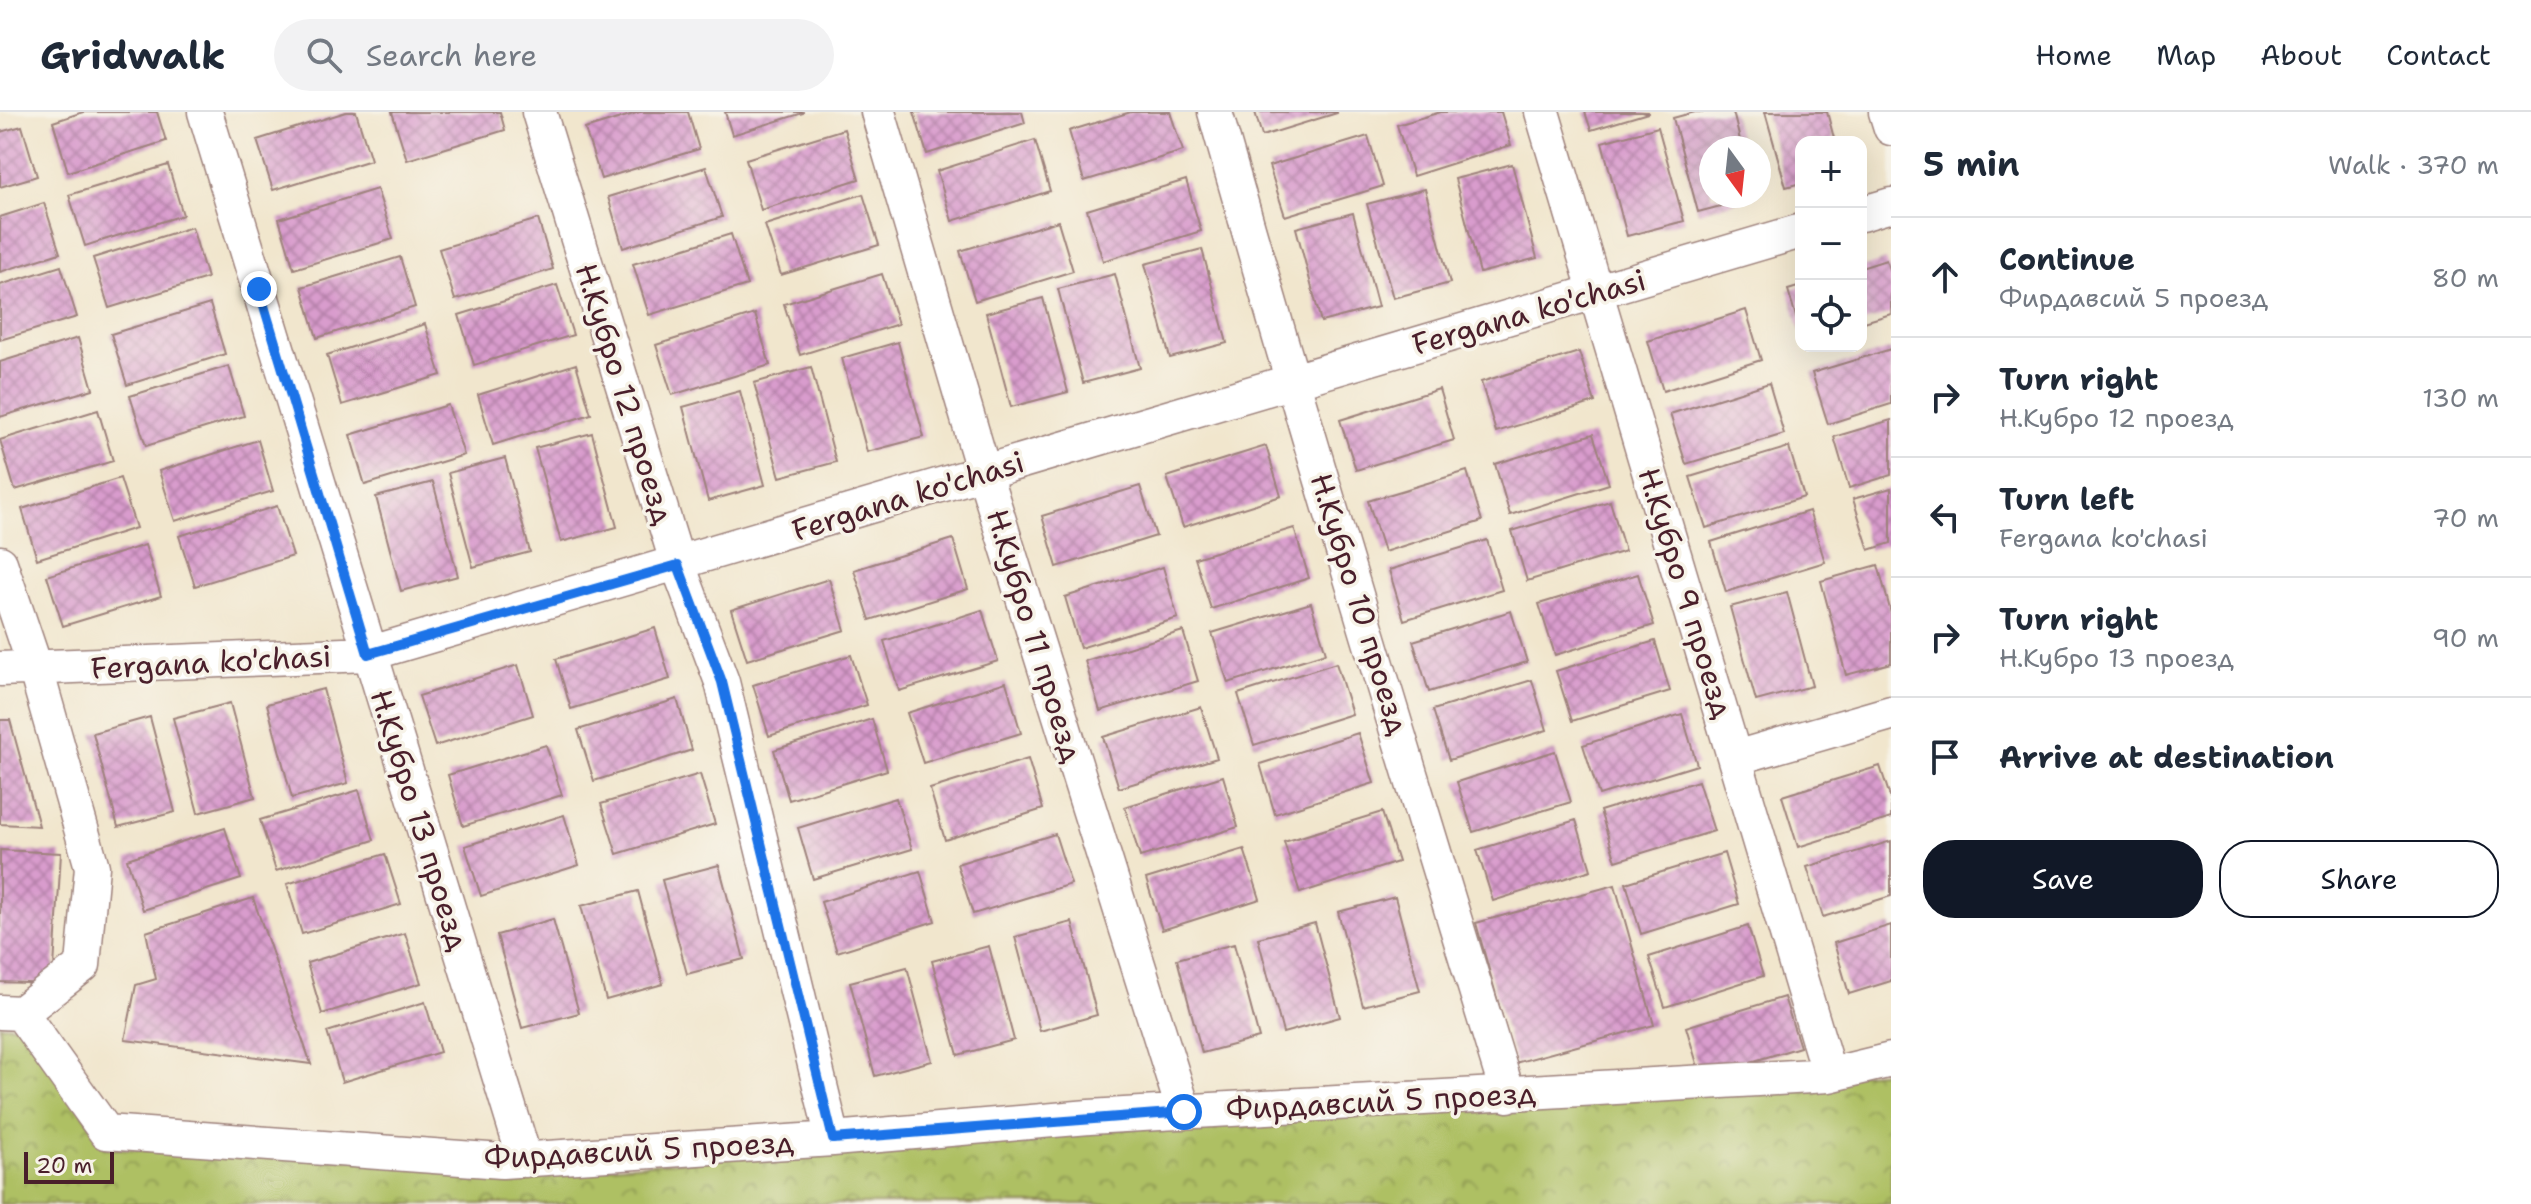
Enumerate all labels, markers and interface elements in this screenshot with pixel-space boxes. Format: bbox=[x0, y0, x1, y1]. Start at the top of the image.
search box bbox=[274, 19, 834, 91]
text: Gridwalk bbox=[40, 30, 226, 81]
icon: search bbox=[302, 33, 346, 77]
text: Search here bbox=[366, 35, 537, 76]
text: Home bbox=[2035, 36, 2112, 74]
text: Map bbox=[2156, 36, 2216, 74]
text: About bbox=[2260, 36, 2342, 74]
text: Contact bbox=[2386, 36, 2491, 74]
north arrow bbox=[1699, 136, 1771, 208]
map controls bbox=[1795, 136, 1867, 352]
button: + bbox=[1795, 136, 1867, 208]
text: 5 min bbox=[1923, 141, 2020, 187]
text: Walk · 370 m bbox=[2328, 147, 2499, 182]
button: − bbox=[1795, 208, 1867, 280]
text: Continue bbox=[1999, 239, 2135, 280]
icon: ahead bbox=[1923, 255, 1967, 299]
street label: Н.Кубро 12 проезд bbox=[566, 258, 684, 530]
street label: Fergana ko'chasi bbox=[1408, 259, 1650, 365]
text: 80 m bbox=[2432, 260, 2499, 295]
route end bbox=[241, 271, 277, 307]
button: locate bbox=[1795, 280, 1867, 352]
text: Фирдавсий 5 проезд bbox=[1999, 280, 2268, 315]
text: Turn right bbox=[1999, 359, 2158, 400]
icon: right bbox=[1923, 375, 1967, 419]
text: 130 m bbox=[2422, 380, 2499, 415]
text: Н.Кубро 12 проезд bbox=[1999, 400, 2234, 435]
street label: Fergana ko'chasi bbox=[787, 441, 1029, 551]
street label: Н.Кубро 9 проезд bbox=[1628, 463, 1744, 723]
street label: Н.Кубро 10 проезд bbox=[1301, 468, 1419, 740]
text: Turn left bbox=[1999, 479, 2134, 520]
icon: left bbox=[1923, 495, 1967, 539]
text: 70 m bbox=[2432, 500, 2499, 535]
street label: Н.Кубро 11 проезд bbox=[977, 504, 1093, 768]
text: Fergana ko'chasi bbox=[1999, 520, 2208, 555]
text: Turn right bbox=[1999, 599, 2158, 640]
icon: right bbox=[1923, 615, 1967, 659]
text: 90 m bbox=[2432, 620, 2499, 655]
street label: Fergana ko'chasi bbox=[90, 635, 332, 689]
text: Н.Кубро 13 проезд bbox=[1999, 640, 2234, 675]
street label: Н.Кубро 13 проезд bbox=[361, 684, 479, 956]
icon: arrive bbox=[1923, 735, 1967, 779]
text: Arrive at destination bbox=[1999, 737, 2334, 778]
button: Save bbox=[1923, 840, 2203, 918]
button: Share bbox=[2219, 840, 2499, 918]
street label: Фирдавсий 5 проезд bbox=[1225, 1072, 1537, 1130]
route start bbox=[1166, 1094, 1202, 1130]
street label: Фирдавсий 5 проезд bbox=[483, 1121, 795, 1179]
scale bar bbox=[24, 1148, 114, 1184]
text: 20 m bbox=[36, 1151, 93, 1180]

